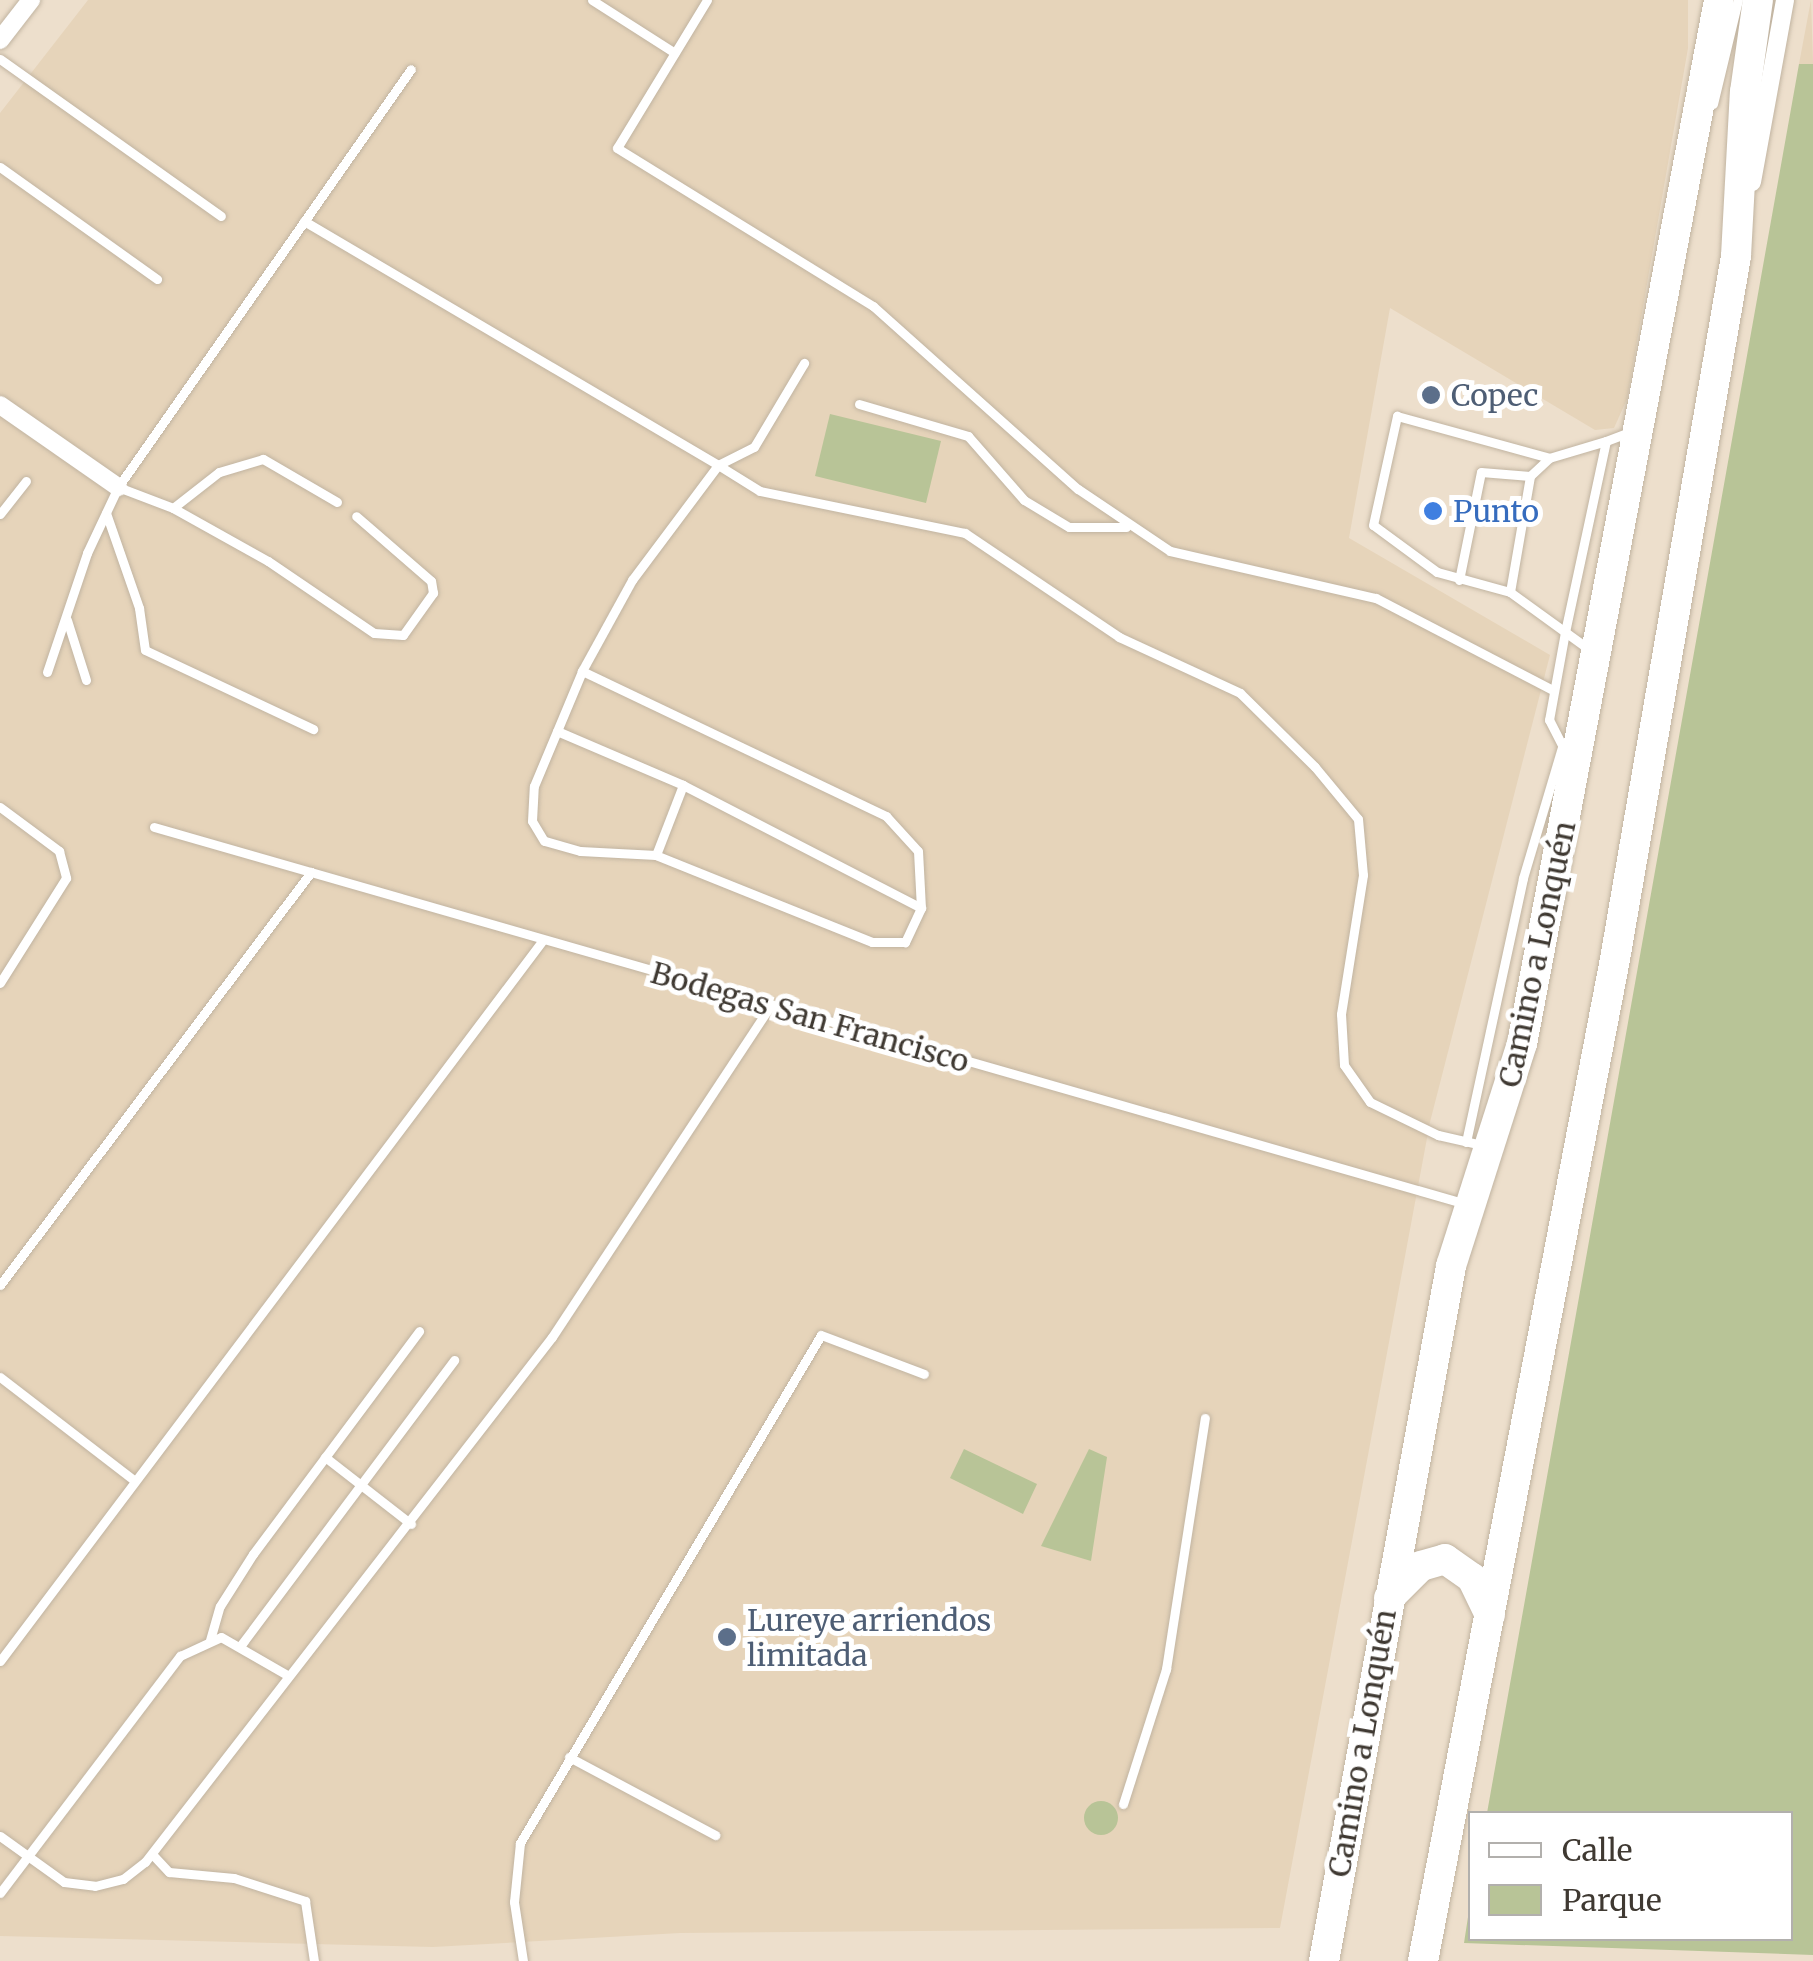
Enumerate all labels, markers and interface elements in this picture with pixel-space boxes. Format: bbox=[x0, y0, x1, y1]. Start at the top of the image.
place label: Copec bbox=[1451, 377, 1538, 413]
marker: Copec bbox=[1420, 384, 1442, 406]
place label: Punto bbox=[1453, 493, 1539, 529]
marker: Punto bbox=[1422, 500, 1444, 522]
street label: Camino a Lonquén bbox=[1491, 818, 1583, 1090]
street label: Bodegas San Francisco bbox=[647, 954, 973, 1080]
place label: Lureye arriendos limitada bbox=[747, 1602, 991, 1672]
street label: Camino a Lonquén bbox=[1321, 1606, 1403, 1880]
marker: Lureye arriendos limitada bbox=[716, 1626, 738, 1648]
legend bbox=[1468, 1811, 1793, 1941]
text: Calle bbox=[1562, 1831, 1632, 1869]
text: Parque bbox=[1562, 1881, 1662, 1919]

